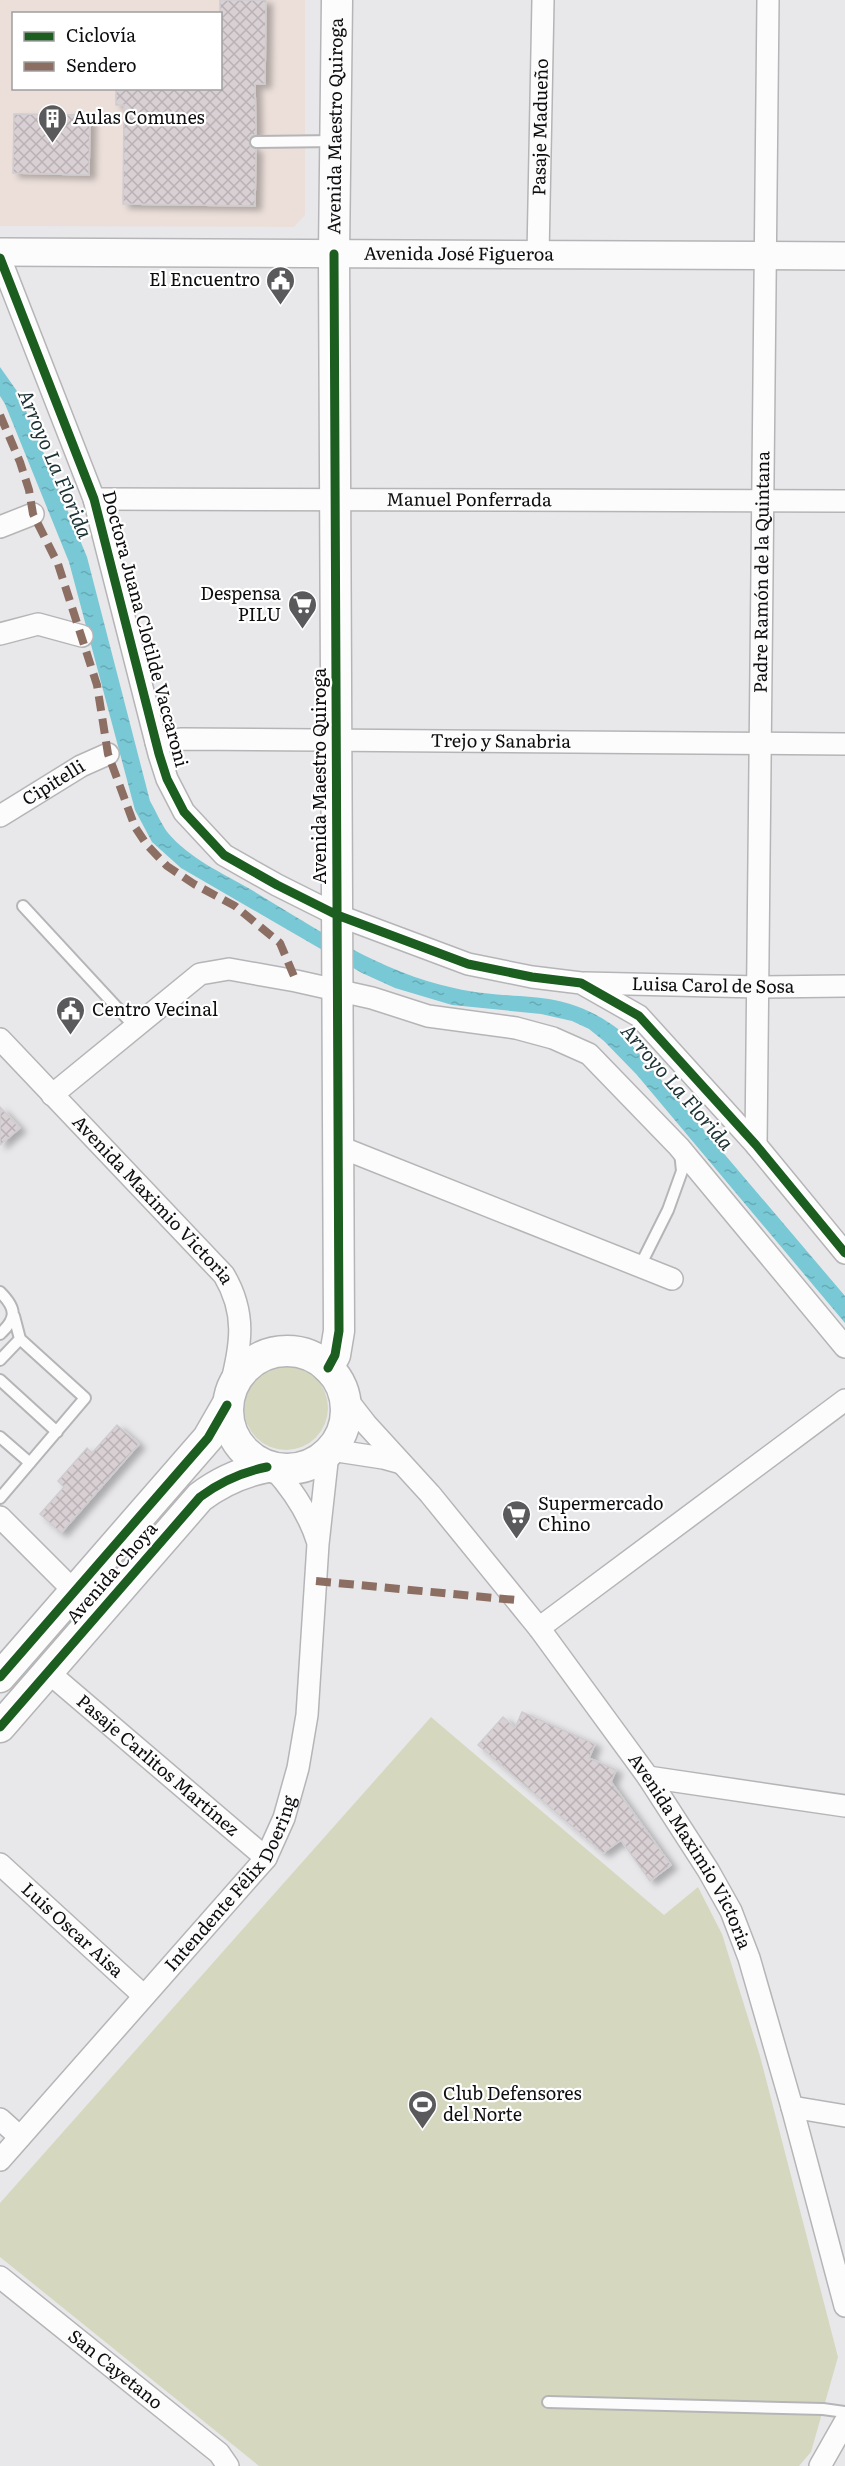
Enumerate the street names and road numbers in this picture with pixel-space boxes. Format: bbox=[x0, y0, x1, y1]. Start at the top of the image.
street label: Avenida Maestro Quiroga bbox=[319, 17, 349, 235]
street label: Pasaje Madueño bbox=[524, 58, 554, 196]
street label: Avenida José Figueroa bbox=[364, 239, 554, 267]
street label: Padre Ramón de la Quintana bbox=[746, 451, 775, 693]
street label: Manuel Ponferrada bbox=[386, 485, 552, 512]
street label: Doctora Juana Clotilde Vaccaroni bbox=[96, 487, 196, 770]
street label: Avenida Maestro Quiroga bbox=[305, 667, 332, 884]
street label: Trejo y Sanabria bbox=[431, 726, 571, 754]
street label: Cipitelli bbox=[16, 752, 89, 811]
street label: Luisa Carol de Sosa bbox=[631, 969, 795, 999]
street label: Avenida Maximio Victoria bbox=[67, 1108, 242, 1289]
street label: Avenida Choya bbox=[59, 1515, 163, 1629]
street label: Pasaje Carlitos Martínez bbox=[71, 1687, 246, 1842]
street label: Avenida Maximio Victoria bbox=[623, 1747, 759, 1953]
street label: Intendente Félix Doering bbox=[157, 1791, 302, 1976]
street label: Luis Oscar Aisa bbox=[16, 1875, 130, 1983]
street label: San Cayetano bbox=[63, 2322, 169, 2415]

